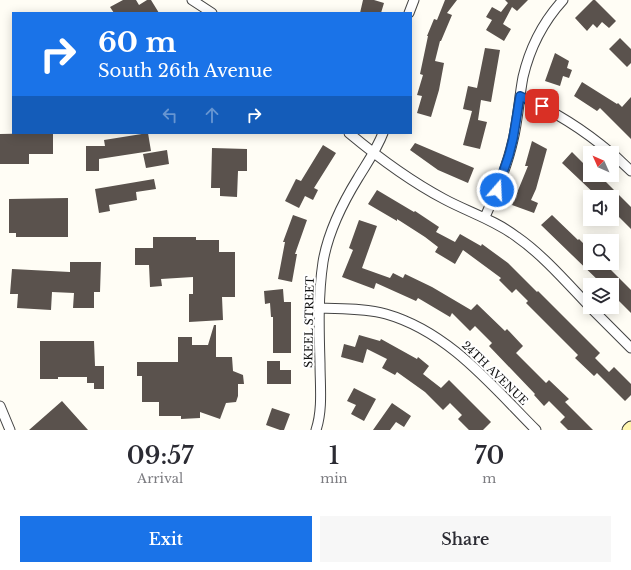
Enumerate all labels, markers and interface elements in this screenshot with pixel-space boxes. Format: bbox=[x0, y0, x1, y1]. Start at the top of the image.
text: 60 m bbox=[98, 25, 176, 60]
icon: right bbox=[32, 28, 84, 80]
text: South 26th Avenue bbox=[98, 60, 273, 82]
pin bbox=[525, 89, 559, 123]
icon: arrive bbox=[531, 95, 553, 117]
icon: left bbox=[159, 104, 181, 126]
icon: ahead bbox=[201, 104, 223, 126]
icon: right bbox=[243, 104, 265, 126]
north arrow bbox=[583, 146, 619, 182]
map controls bbox=[583, 146, 619, 314]
position arrow bbox=[476, 169, 518, 211]
button: sound bbox=[583, 190, 619, 226]
button: search bbox=[583, 234, 619, 270]
street label: SKEEL STREET bbox=[301, 276, 317, 368]
button: layers bbox=[583, 278, 619, 314]
street label: 24TH AVENUE bbox=[459, 338, 531, 408]
text: 09:57 bbox=[127, 441, 194, 470]
text: 1 bbox=[329, 441, 339, 470]
text: 70 bbox=[474, 441, 504, 470]
text: Arrival bbox=[137, 470, 183, 487]
text: min bbox=[320, 470, 348, 487]
text: m bbox=[482, 470, 496, 487]
button: Exit bbox=[20, 516, 312, 562]
button: Share bbox=[320, 516, 611, 562]

